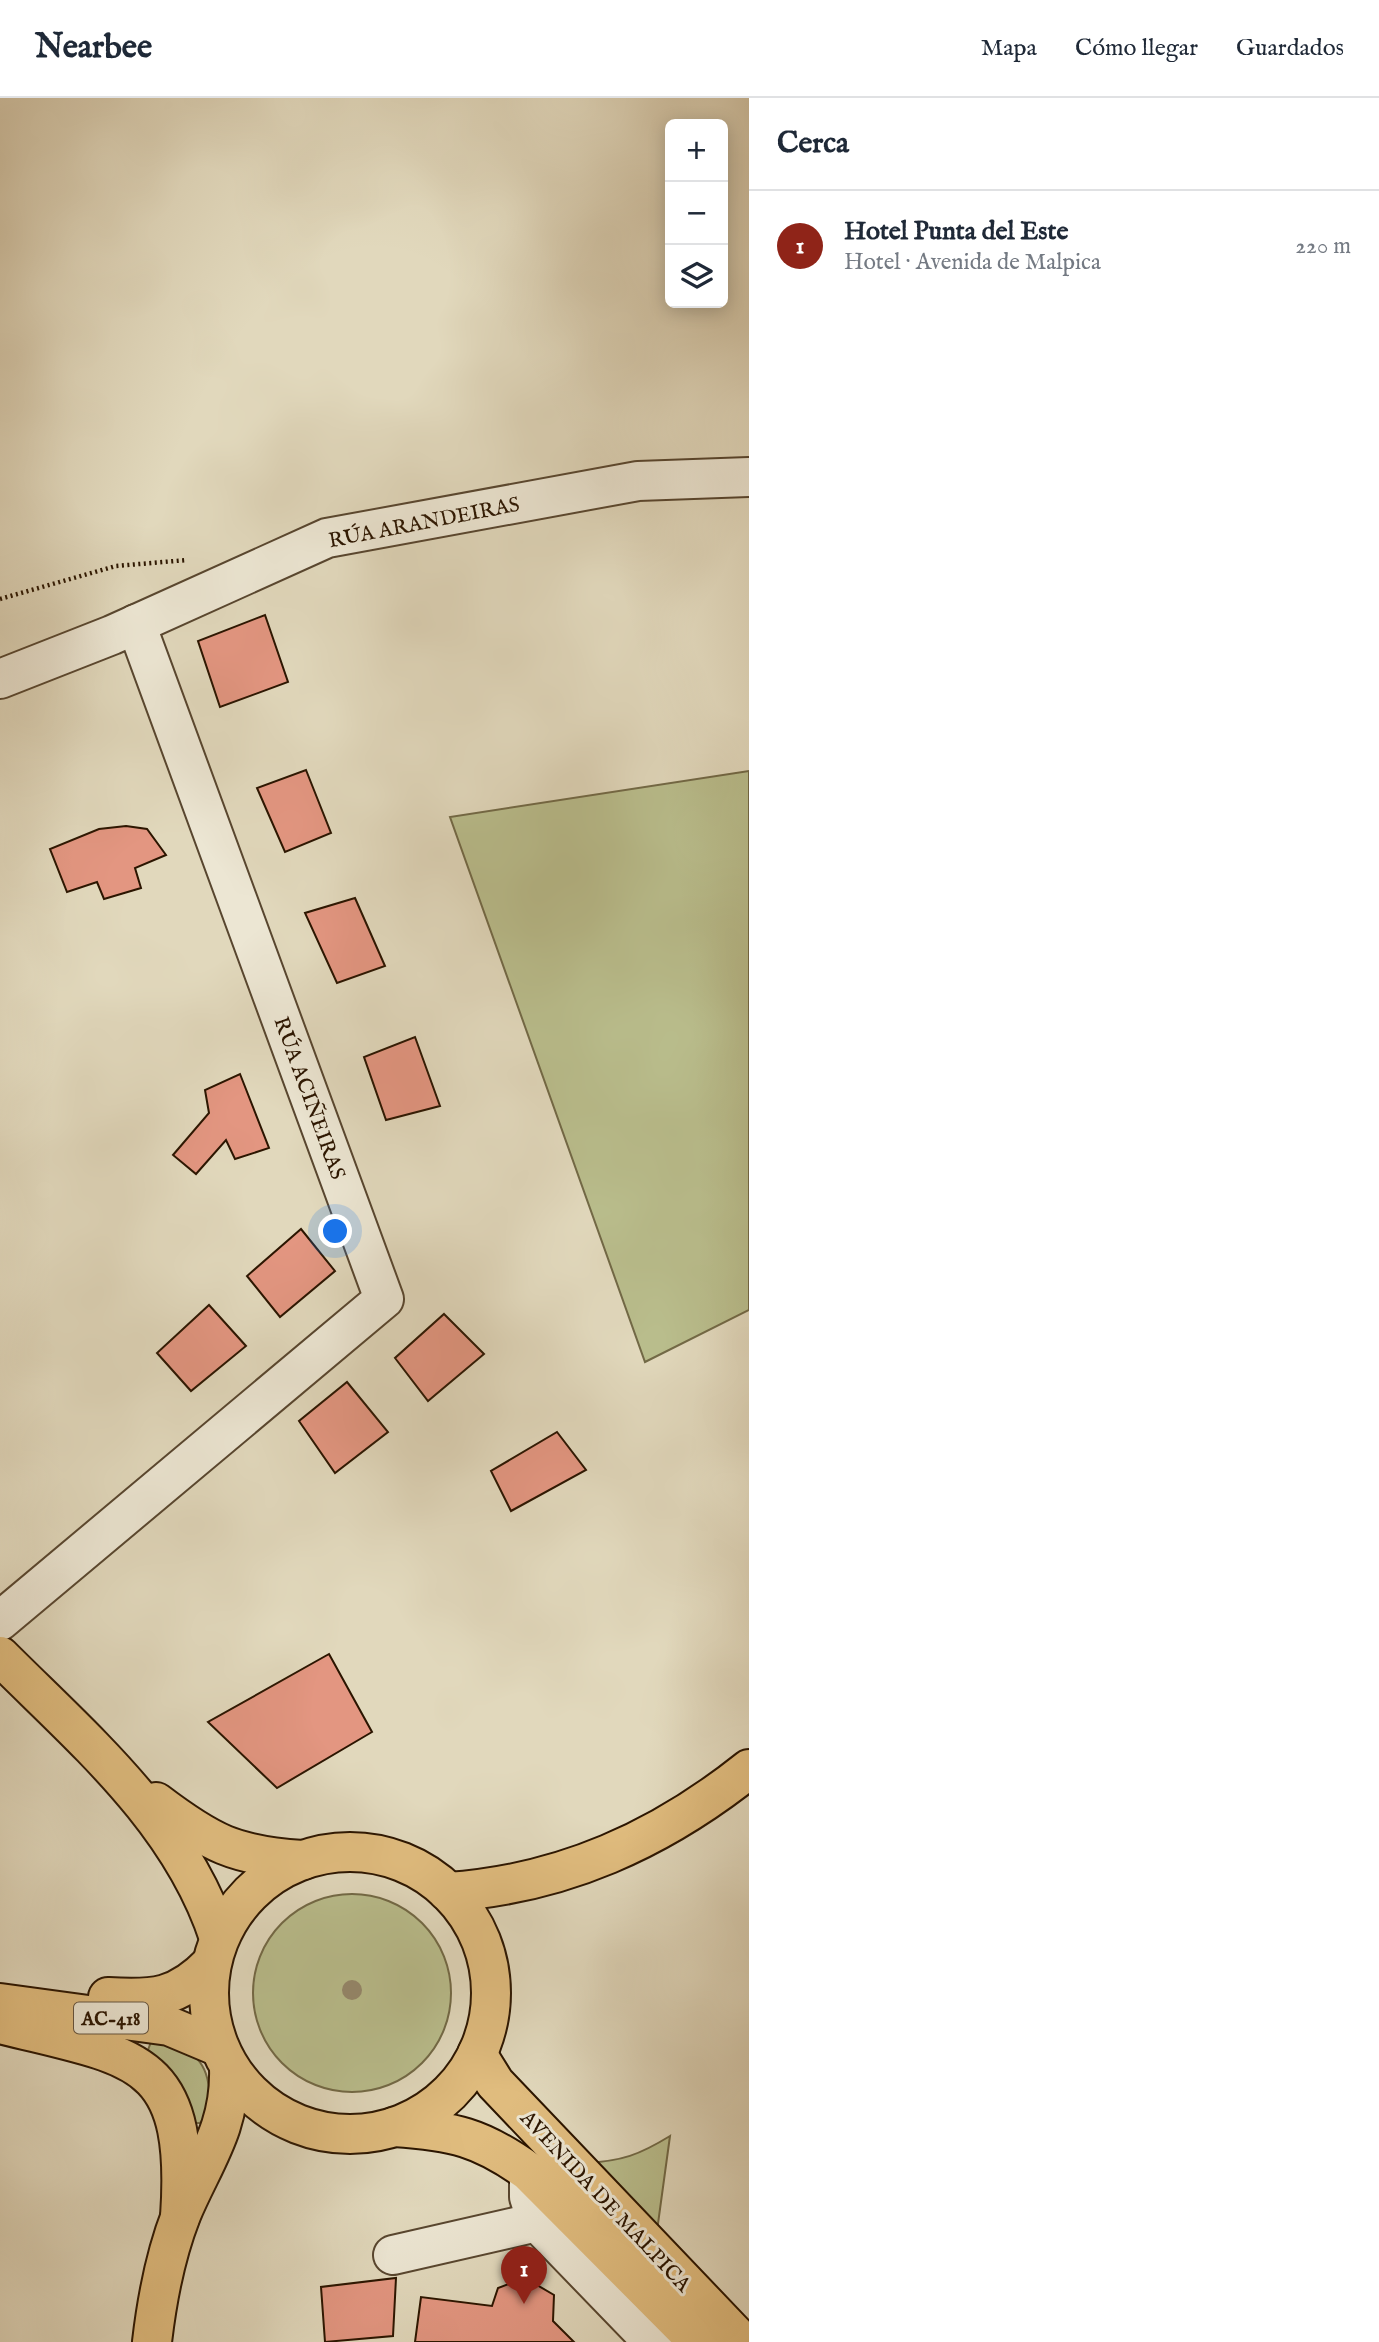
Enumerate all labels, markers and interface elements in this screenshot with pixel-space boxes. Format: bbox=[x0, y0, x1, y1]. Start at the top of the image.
text: Nearbee bbox=[35, 27, 152, 69]
text: Mapa bbox=[981, 33, 1037, 64]
text: Cómo llegar bbox=[1075, 33, 1198, 64]
text: Guardados bbox=[1236, 33, 1344, 64]
map controls bbox=[665, 119, 728, 308]
button: + bbox=[665, 119, 728, 182]
text: Cerca bbox=[777, 125, 849, 163]
button: − bbox=[665, 182, 728, 245]
text: Hotel Punta del Este bbox=[844, 215, 1068, 248]
text: 1 bbox=[796, 232, 804, 261]
text: 220 m bbox=[1295, 232, 1351, 261]
button: layers bbox=[665, 245, 728, 308]
text: Hotel · Avenida de Malpica bbox=[844, 248, 1101, 277]
street label: RÚA ARANDEIRAS bbox=[326, 492, 522, 555]
street label: RÚA ACIÑEIRAS bbox=[267, 1013, 352, 1184]
your location bbox=[318, 1214, 352, 1248]
road number: AC-418 bbox=[74, 2002, 148, 2034]
street label: AVENIDA DE MALPICA bbox=[513, 2105, 697, 2299]
pin: 1 bbox=[501, 2246, 547, 2304]

